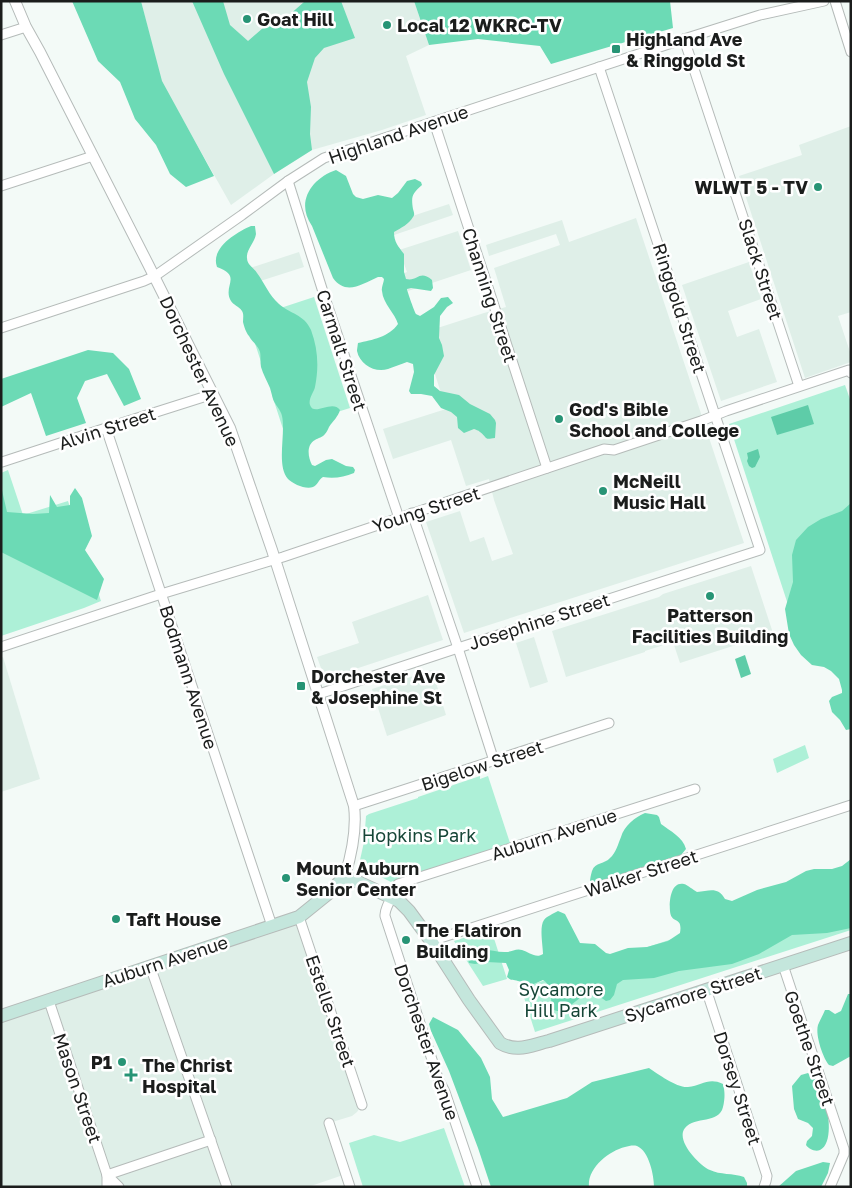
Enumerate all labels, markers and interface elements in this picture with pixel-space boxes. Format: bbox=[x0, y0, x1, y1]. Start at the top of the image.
place label: Goat Hill bbox=[257, 8, 334, 30]
marker: Goat Hill bbox=[241, 13, 253, 25]
place label: Local 12 WKRC-TV bbox=[397, 14, 562, 36]
marker: Local 12 WKRC-TV bbox=[381, 19, 393, 31]
place label: Highland Ave & Ringgold St bbox=[626, 28, 745, 71]
marker: Highland Ave & Ringgold St bbox=[610, 43, 622, 55]
street label: Highland Avenue bbox=[325, 100, 471, 168]
place label: WLWT 5 - TV bbox=[695, 176, 808, 198]
marker: WLWT 5 - TV bbox=[812, 181, 824, 193]
street label: Slack Street bbox=[734, 216, 788, 322]
street label: Channing Street bbox=[458, 225, 522, 365]
street label: Ringgold Street bbox=[649, 240, 711, 376]
street label: Carmalt Street bbox=[312, 287, 372, 413]
street label: Dorchester Avenue bbox=[155, 292, 245, 450]
place label: God's Bible School and College bbox=[569, 398, 740, 441]
street label: Alvin Street bbox=[56, 402, 158, 454]
marker: God's Bible School and College bbox=[553, 413, 565, 425]
place label: McNeill Music Hall bbox=[613, 470, 706, 513]
street label: Young Street bbox=[369, 481, 483, 537]
marker: McNeill Music Hall bbox=[597, 485, 609, 497]
street label: Josephine Street bbox=[466, 588, 612, 654]
marker: Patterson Facilities Building bbox=[704, 590, 716, 602]
street label: Bodmann Avenue bbox=[155, 602, 223, 752]
place label: Patterson Facilities Building bbox=[632, 604, 788, 647]
place label: Dorchester Ave & Josephine St bbox=[311, 665, 446, 708]
marker: Dorchester Ave & Josephine St bbox=[295, 680, 307, 692]
street label: Bigelow Street bbox=[418, 735, 546, 795]
street label: Auburn Avenue bbox=[488, 803, 620, 865]
park label: Hopkins Park bbox=[362, 824, 476, 846]
street label: Walker Street bbox=[582, 844, 700, 902]
place label: Mount Auburn Senior Center bbox=[296, 857, 419, 900]
marker: Mount Auburn Senior Center bbox=[280, 872, 292, 884]
place label: Taft House bbox=[126, 908, 222, 930]
marker: Taft House bbox=[110, 913, 122, 925]
place label: The Flatiron Building bbox=[416, 919, 522, 962]
street label: Auburn Avenue bbox=[99, 930, 231, 992]
marker: The Flatiron Building bbox=[400, 934, 412, 946]
street label: Estelle Street bbox=[301, 952, 361, 1070]
street label: Dorchester Avenue bbox=[390, 961, 464, 1123]
street label: Sycamore Street bbox=[622, 961, 764, 1027]
park label: Sycamore Hill Park bbox=[518, 978, 604, 1021]
street label: Goethe Street bbox=[780, 987, 840, 1109]
street label: Dorsey Street bbox=[709, 1029, 767, 1147]
street label: Mason Street bbox=[49, 1030, 107, 1146]
place label: P1 bbox=[91, 1051, 112, 1073]
place label: The Christ Hospital bbox=[142, 1054, 233, 1097]
marker: P1 bbox=[116, 1056, 128, 1068]
marker: The Christ Hospital bbox=[124, 1068, 138, 1082]

